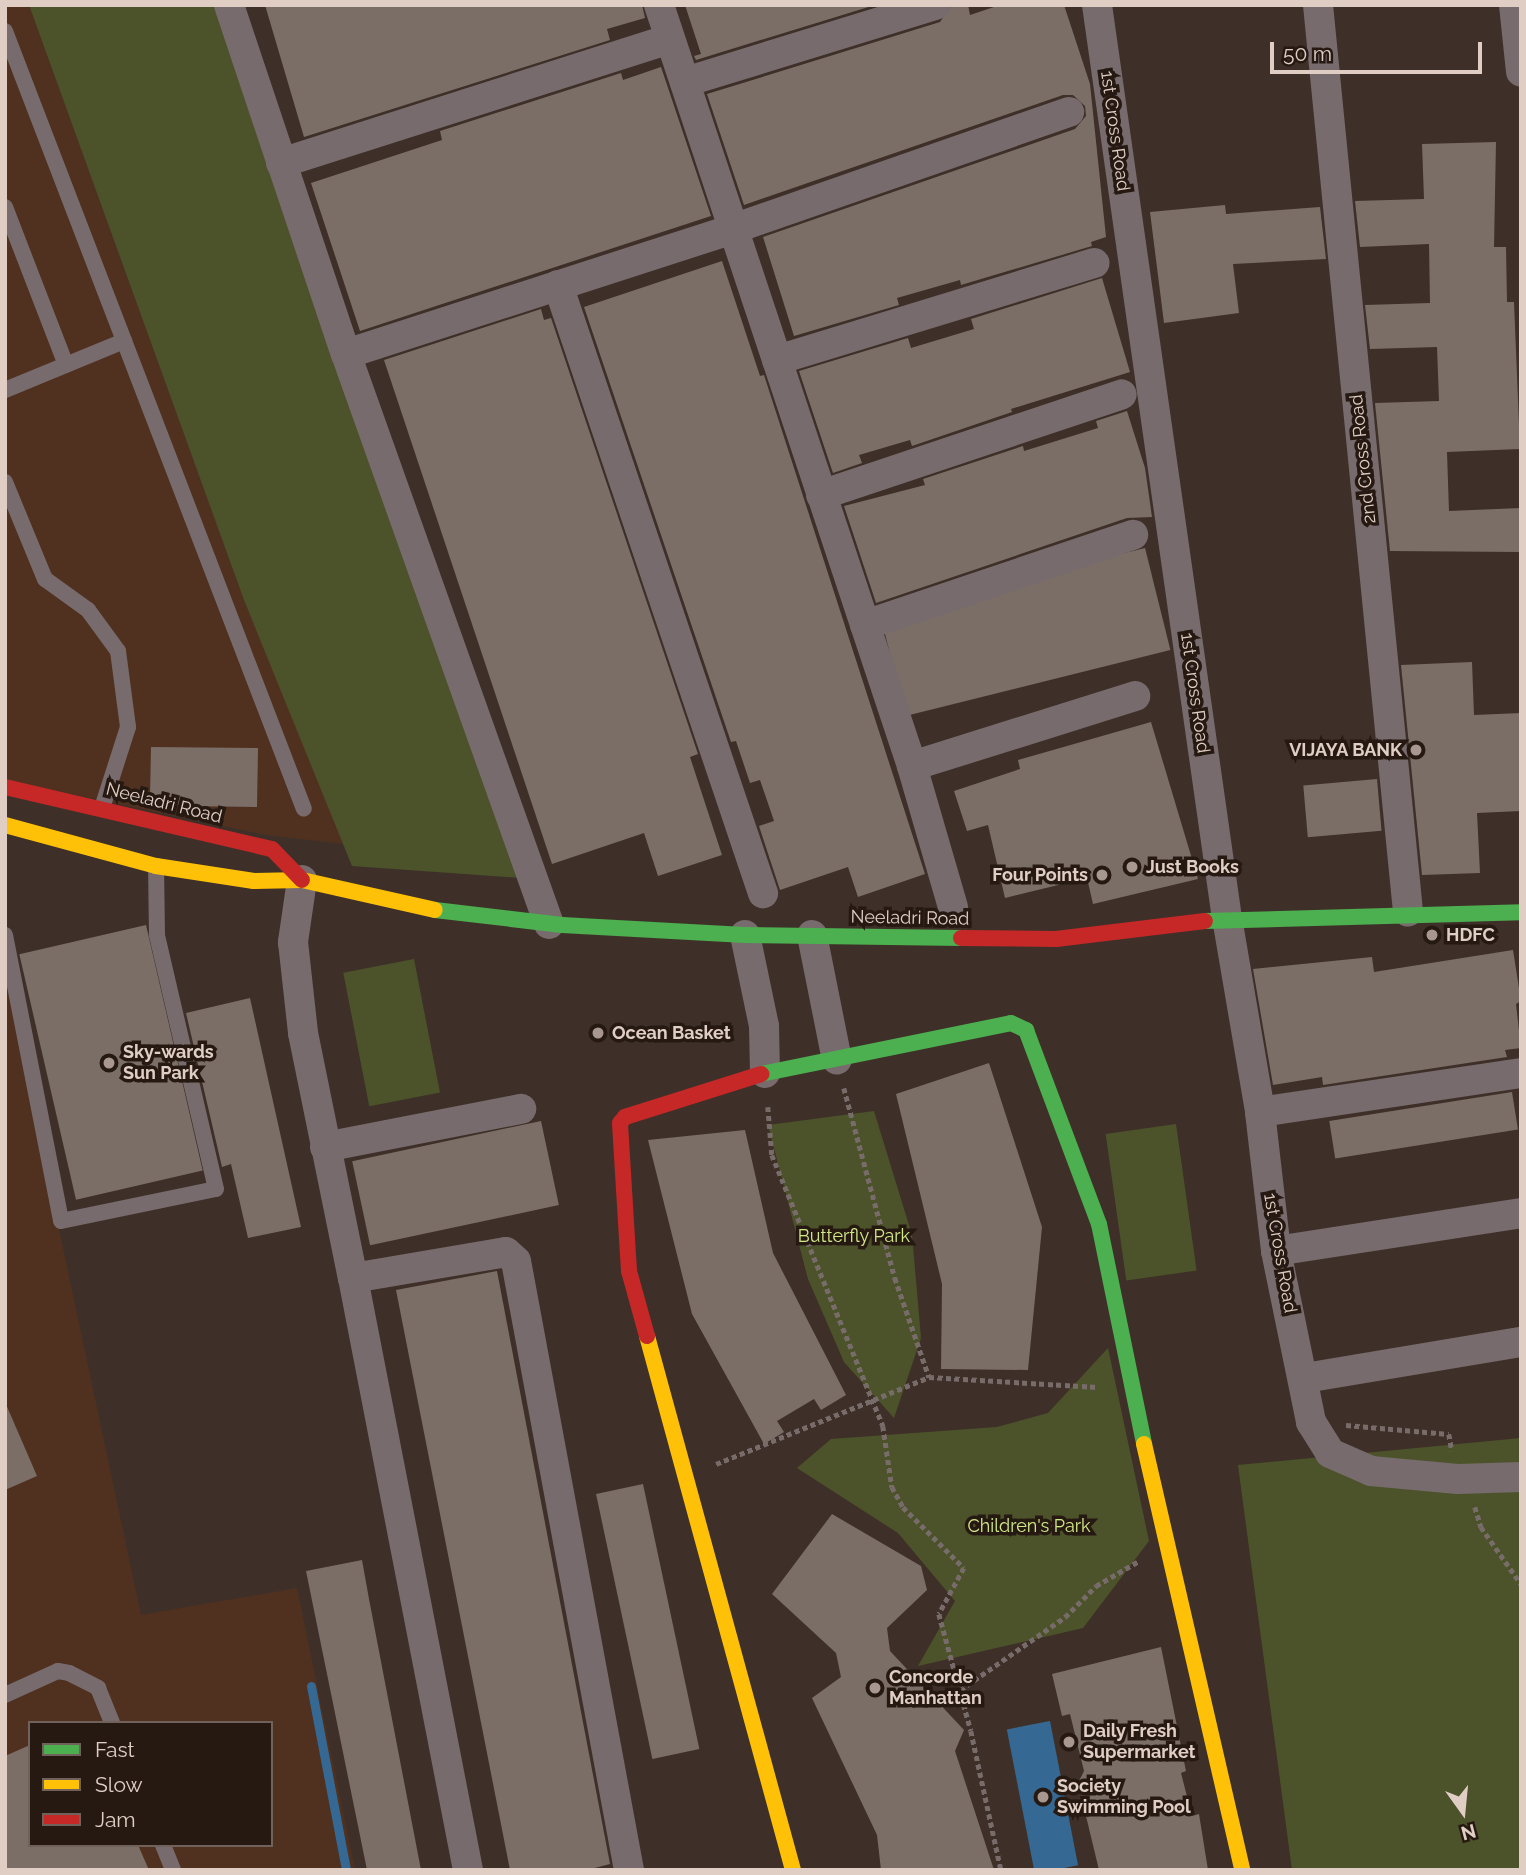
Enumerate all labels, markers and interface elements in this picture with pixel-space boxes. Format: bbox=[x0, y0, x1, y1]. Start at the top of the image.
scale bar bbox=[1274, 28, 1486, 72]
text: 50 m bbox=[1283, 41, 1332, 66]
street label: 1st Cross Road bbox=[1096, 69, 1134, 193]
street label: 2nd Cross Road bbox=[1345, 393, 1381, 525]
street label: 1st Cross Road bbox=[1176, 631, 1214, 755]
place label: VIJAYA BANK bbox=[1289, 739, 1402, 761]
marker: VIJAYA BANK bbox=[1408, 742, 1424, 758]
street label: Neeladri Road bbox=[104, 778, 224, 828]
place label: Just Books bbox=[1146, 856, 1239, 878]
marker: Just Books bbox=[1124, 859, 1140, 875]
place label: Four Points bbox=[992, 864, 1088, 886]
marker: Four Points bbox=[1094, 867, 1110, 883]
street label: Neeladri Road bbox=[850, 906, 970, 930]
place label: HDFC bbox=[1446, 924, 1495, 946]
marker: HDFC bbox=[1424, 927, 1440, 943]
place label: Ocean Basket bbox=[612, 1022, 731, 1044]
marker: Ocean Basket bbox=[590, 1025, 606, 1041]
place label: Sky-wards Sun Park bbox=[123, 1042, 214, 1084]
marker: Sky-wards Sun Park bbox=[101, 1055, 117, 1071]
street label: 1st Cross Road bbox=[1259, 1191, 1301, 1315]
park label: Butterfly Park bbox=[798, 1225, 910, 1247]
park label: Children's Park bbox=[967, 1515, 1091, 1537]
place label: Concorde Manhattan bbox=[889, 1667, 982, 1710]
marker: Concorde Manhattan bbox=[867, 1680, 883, 1696]
legend bbox=[28, 1721, 273, 1847]
place label: Daily Fresh Supermarket bbox=[1083, 1721, 1195, 1764]
marker: Daily Fresh Supermarket bbox=[1061, 1734, 1077, 1750]
text: Fast bbox=[95, 1737, 135, 1762]
text: Slow bbox=[95, 1772, 143, 1797]
place label: Society Swimming Pool bbox=[1057, 1776, 1191, 1818]
north arrow bbox=[1428, 1777, 1498, 1847]
marker: Society Swimming Pool bbox=[1035, 1789, 1051, 1805]
text: Jam bbox=[95, 1807, 136, 1832]
text: N bbox=[1459, 1820, 1478, 1845]

